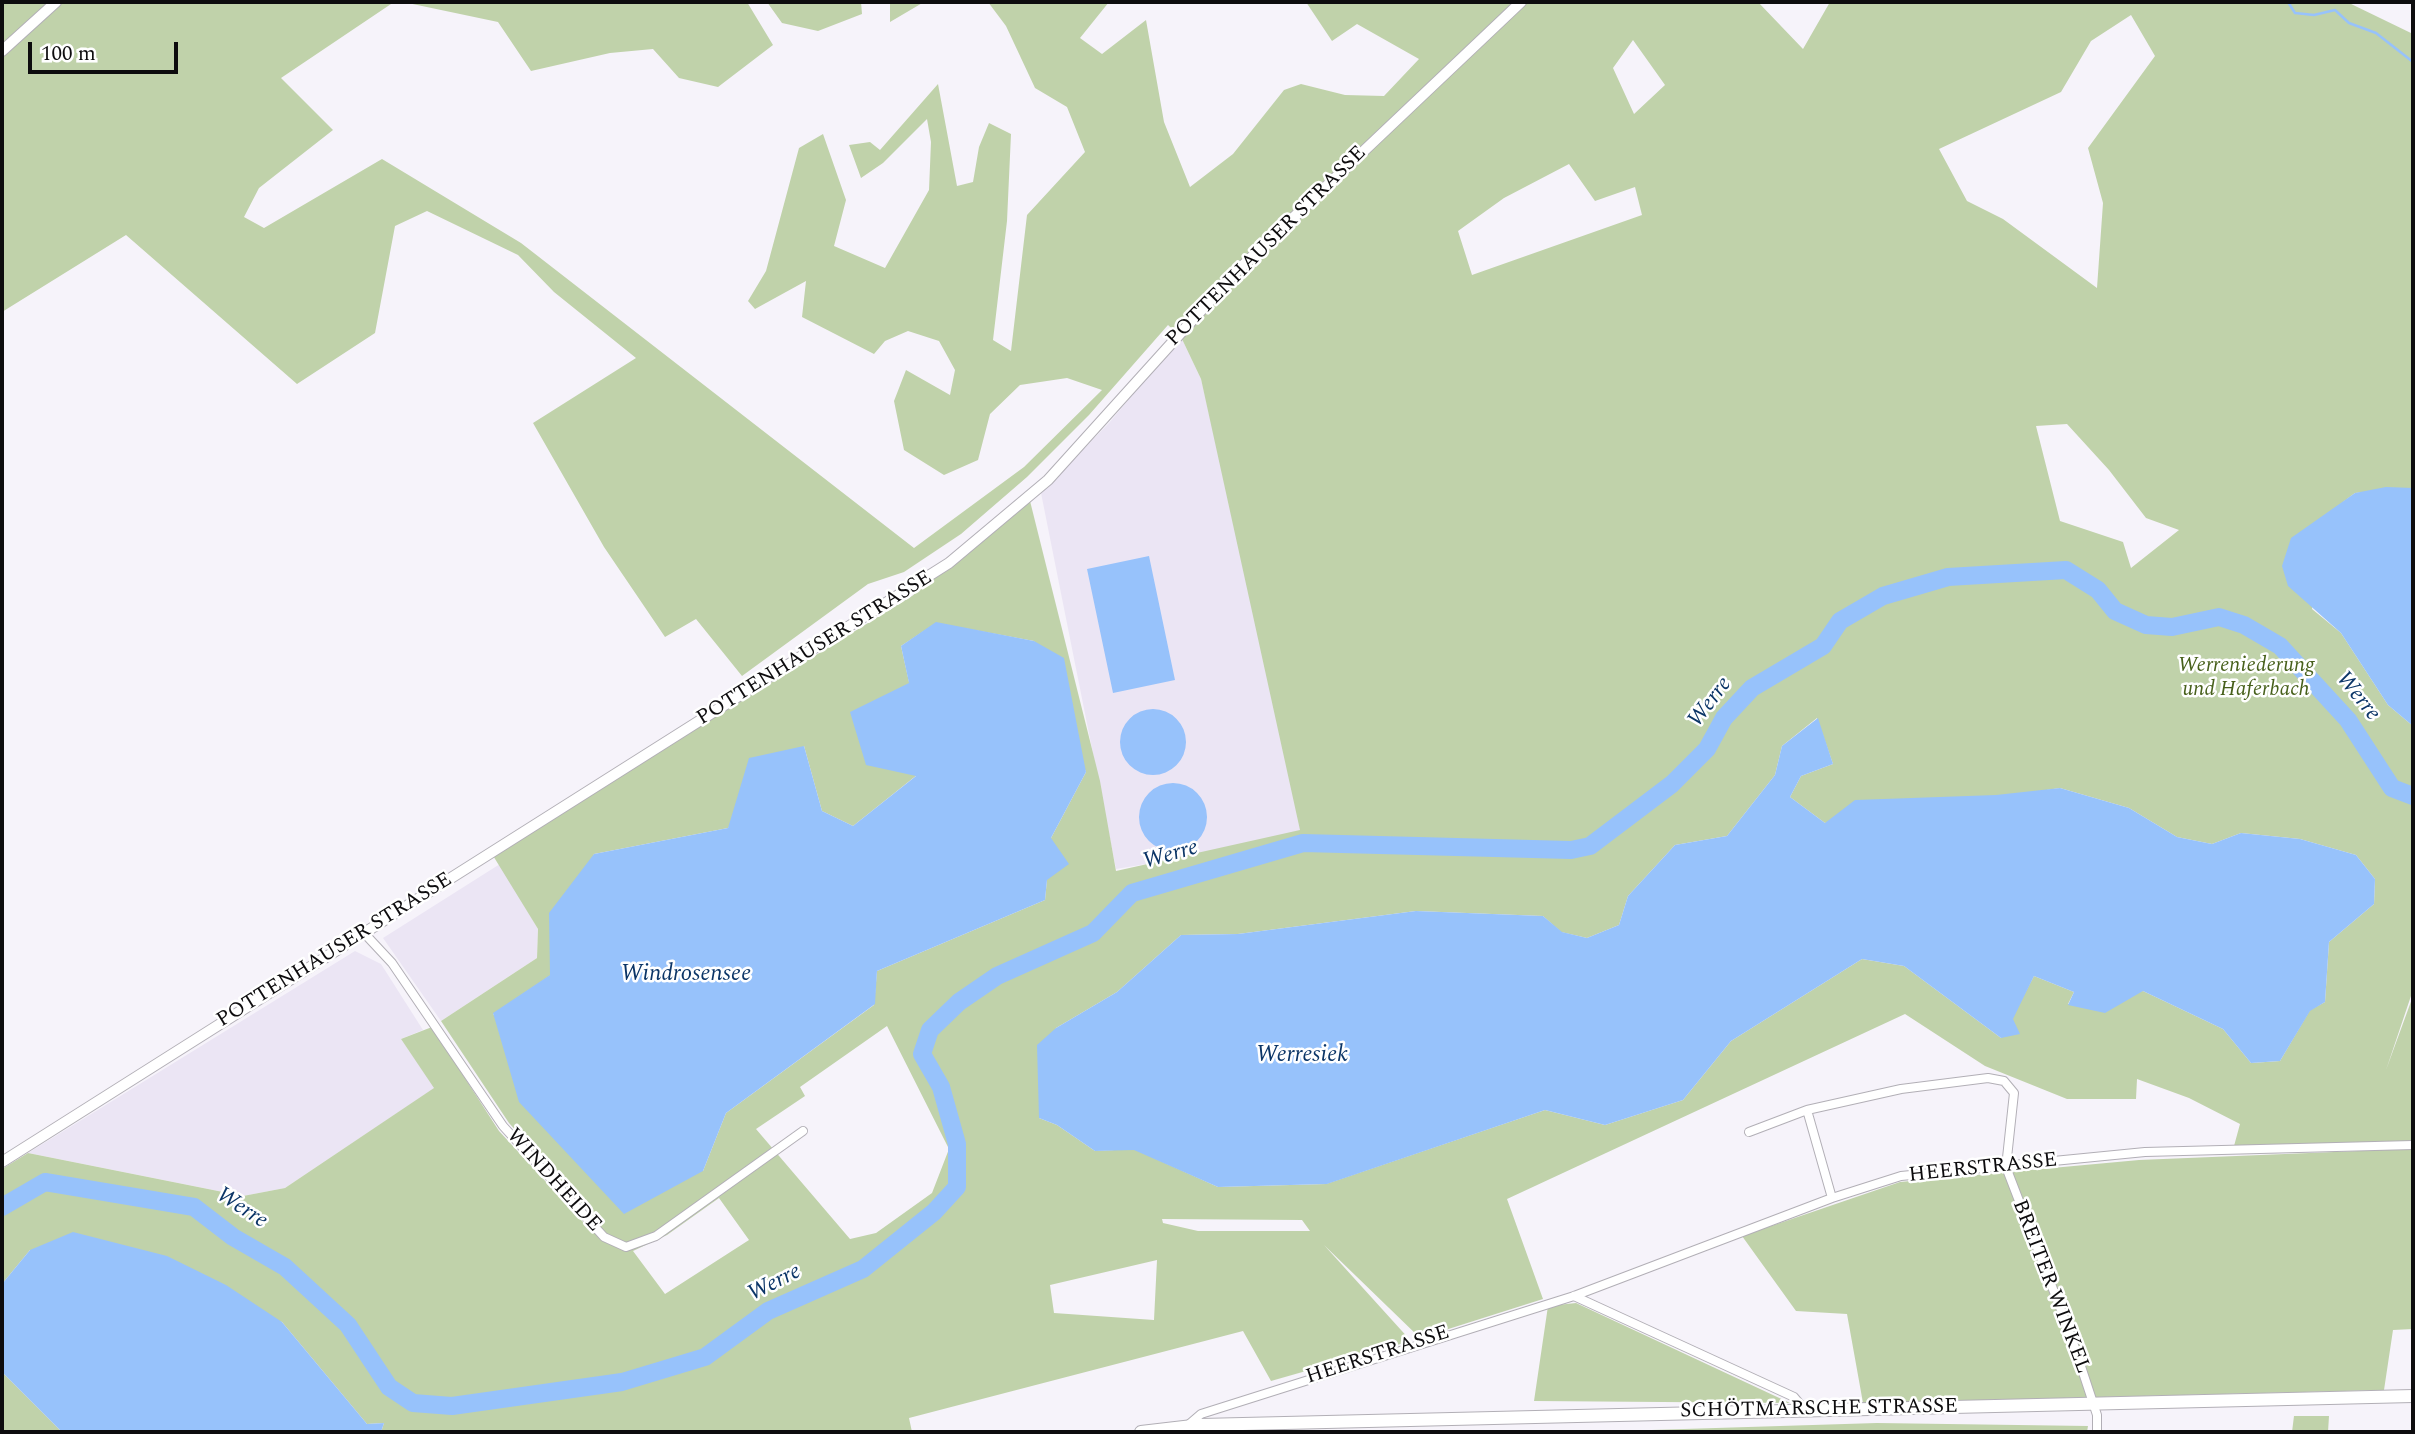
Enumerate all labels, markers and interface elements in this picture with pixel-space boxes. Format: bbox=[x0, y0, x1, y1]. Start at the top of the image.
scale bar bbox=[32, 28, 182, 72]
text: 100 m bbox=[41, 38, 96, 70]
street label: POTTENHAUSER STRASSE bbox=[1162, 142, 1372, 352]
street label: POTTENHAUSER STRASSE bbox=[693, 566, 937, 732]
park label: Werreniederung und Haferbach bbox=[2178, 654, 2314, 704]
water label: Werre bbox=[2329, 666, 2385, 728]
water label: Werre bbox=[1683, 672, 1739, 734]
water label: Werre bbox=[1140, 835, 1202, 877]
street label: POTTENHAUSER STRASSE bbox=[213, 868, 457, 1034]
water label: Windrosensee bbox=[621, 961, 751, 989]
water label: Werresiek bbox=[1256, 1042, 1348, 1070]
street label: WINDHEIDE bbox=[500, 1124, 606, 1238]
street label: HEERSTRASSE bbox=[1907, 1149, 2059, 1189]
water label: Werre bbox=[210, 1182, 272, 1236]
street label: BREITER WINKEL bbox=[2005, 1197, 2095, 1377]
water label: Werre bbox=[744, 1259, 806, 1309]
street label: HEERSTRASSE bbox=[1303, 1321, 1453, 1391]
street label: SCHÖTMARSCHE STRASSE bbox=[1680, 1395, 1958, 1425]

